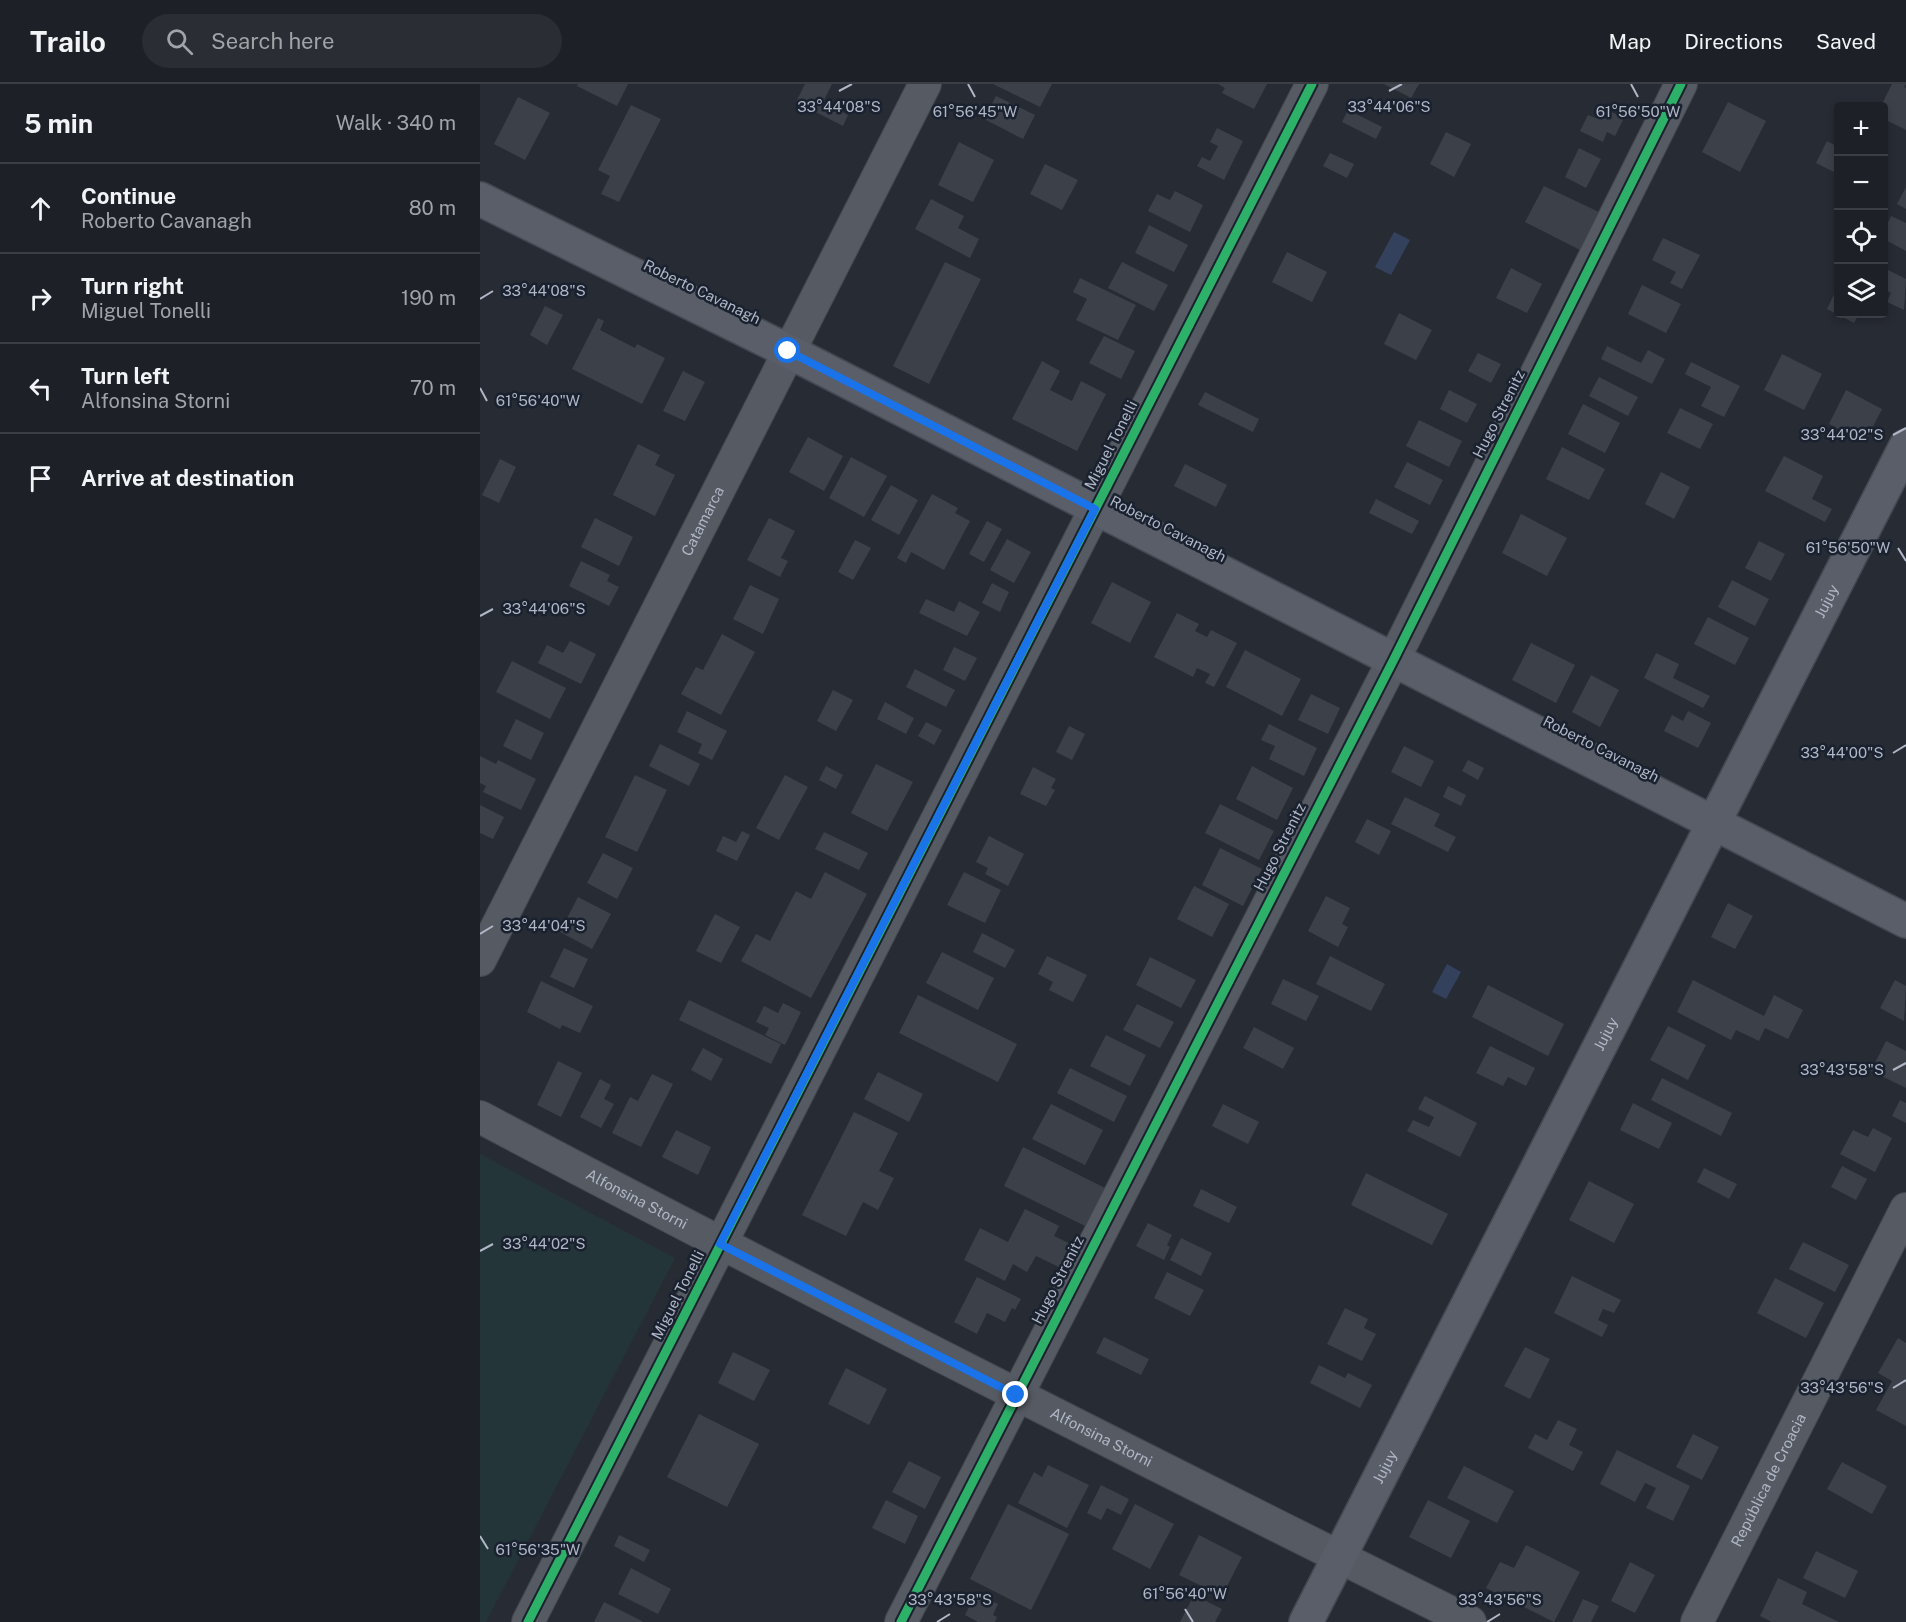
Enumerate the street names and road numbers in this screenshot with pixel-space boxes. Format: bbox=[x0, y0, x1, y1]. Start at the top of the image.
street label: Roberto Cavanagh bbox=[641, 256, 763, 327]
street label: Hugo Strenitz bbox=[1469, 367, 1528, 461]
street label: Miguel Tonelli bbox=[1081, 397, 1140, 492]
street label: Catamarca bbox=[678, 484, 727, 559]
street label: Roberto Cavanagh bbox=[1107, 492, 1229, 565]
street label: Jujuy bbox=[1811, 581, 1842, 621]
street label: Roberto Cavanagh bbox=[1540, 712, 1662, 785]
street label: Hugo Strenitz bbox=[1250, 800, 1309, 894]
street label: Jujuy bbox=[1590, 1014, 1621, 1053]
street label: Alfonsina Storni bbox=[583, 1165, 690, 1232]
street label: Hugo Strenitz bbox=[1028, 1233, 1087, 1327]
street label: Miguel Tonelli bbox=[648, 1247, 707, 1342]
street label: Alfonsina Storni bbox=[1048, 1404, 1155, 1470]
street label: República de Croacia bbox=[1728, 1411, 1809, 1549]
street label: Jujuy bbox=[1369, 1447, 1400, 1486]

